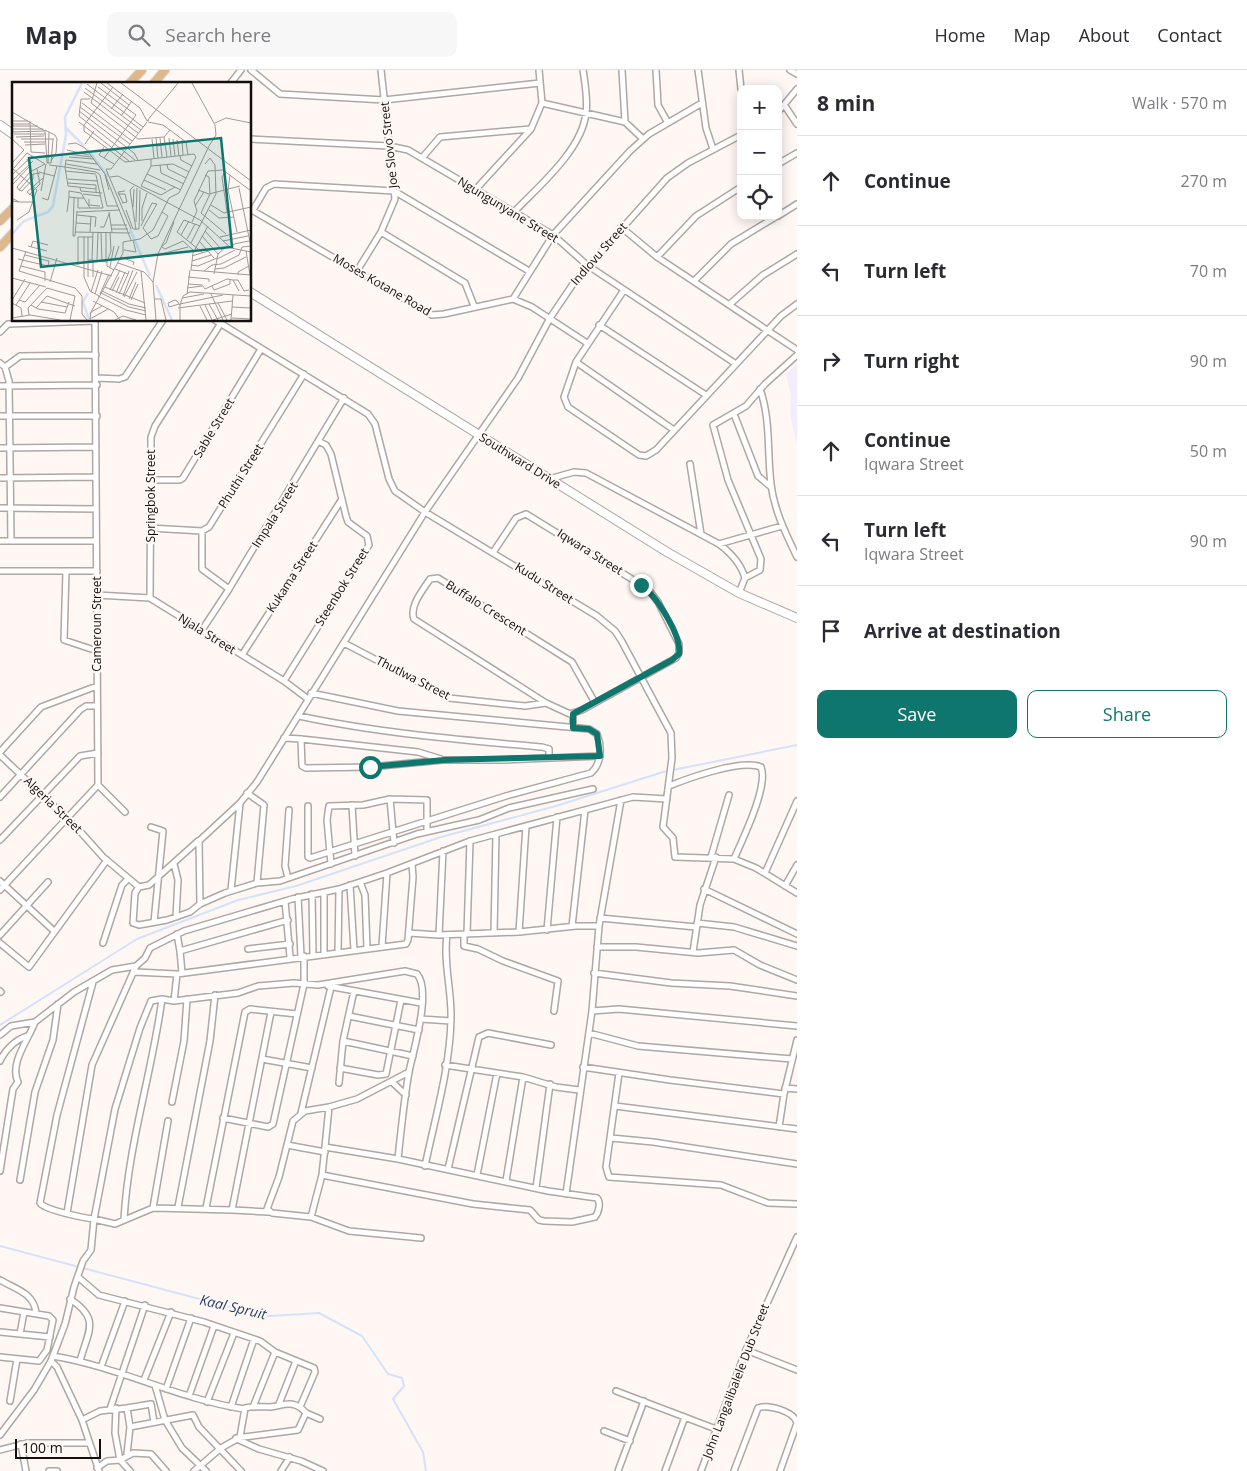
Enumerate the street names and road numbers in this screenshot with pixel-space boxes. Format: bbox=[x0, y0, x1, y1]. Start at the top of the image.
street label: Joe Slovo Street bbox=[376, 101, 402, 190]
street label: Ngungunyane Street bbox=[455, 173, 562, 246]
street label: Indlovu Street bbox=[567, 219, 631, 289]
street label: Moses Kotane Road bbox=[330, 250, 434, 320]
street label: Sable Street bbox=[189, 395, 238, 461]
street label: Southward Drive bbox=[476, 429, 565, 493]
street label: Phuthi Street bbox=[214, 440, 267, 511]
street label: Springbok Street bbox=[142, 449, 159, 543]
street label: Impala Street bbox=[248, 479, 302, 551]
street label: Iqwara Street bbox=[554, 525, 627, 579]
street label: Kukama Street bbox=[262, 538, 321, 616]
street label: Steenbok Street bbox=[311, 544, 372, 629]
street label: Kudu Street bbox=[512, 558, 577, 607]
street label: Cameroun Street bbox=[88, 576, 105, 672]
street label: Buffalo Crescent bbox=[443, 576, 530, 639]
street label: Njala Street bbox=[175, 609, 239, 658]
street label: Thutlwa Street bbox=[373, 652, 453, 704]
street label: Algeria Street bbox=[20, 772, 86, 837]
street label: John Langalibalele Dub Street bbox=[698, 1301, 773, 1462]

